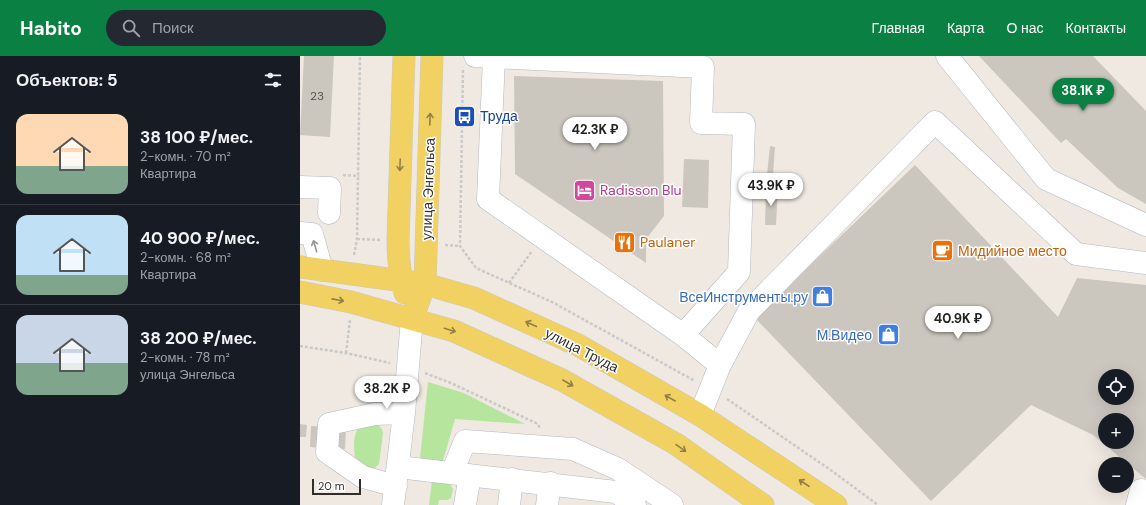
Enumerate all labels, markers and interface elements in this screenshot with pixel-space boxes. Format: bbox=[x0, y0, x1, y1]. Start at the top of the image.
search box bbox=[106, 10, 386, 46]
text: Habito bbox=[20, 16, 82, 41]
icon: search bbox=[120, 17, 142, 39]
text: Поиск bbox=[152, 18, 194, 38]
text: Главная bbox=[872, 19, 925, 37]
text: Карта bbox=[947, 19, 984, 37]
text: О нас bbox=[1006, 19, 1044, 37]
text: Контакты bbox=[1066, 19, 1126, 37]
text: Объектов: 5 bbox=[16, 69, 118, 91]
icon: filters bbox=[262, 69, 284, 91]
pin: 38.1K ₽ bbox=[1046, 78, 1120, 112]
text: 38.1K ₽ bbox=[1061, 82, 1105, 99]
house number: 23 bbox=[310, 88, 324, 104]
bus stop icon: Труда bbox=[451, 103, 477, 129]
place label: Труда bbox=[480, 107, 518, 125]
one-way arrow bbox=[426, 113, 433, 126]
pin: 42.3K ₽ bbox=[558, 117, 632, 151]
text: 42.3K ₽ bbox=[571, 121, 619, 138]
text: 38 100 ₽/мес. bbox=[140, 126, 253, 148]
icon: home bbox=[48, 130, 96, 178]
street label: улица Энгельса bbox=[417, 137, 439, 240]
text: 2-комн. · 70 m² bbox=[140, 148, 231, 165]
one-way arrow bbox=[397, 158, 404, 171]
text: Квартира bbox=[140, 165, 196, 182]
pin: 43.9K ₽ bbox=[734, 173, 808, 207]
hotel icon: Radisson Blu bbox=[571, 177, 597, 203]
text: 43.9K ₽ bbox=[747, 177, 795, 194]
place label: Radisson Blu bbox=[600, 181, 682, 199]
text: 40 900 ₽/мес. bbox=[140, 227, 260, 249]
restaurant icon: Paulaner bbox=[612, 229, 638, 255]
icon: home bbox=[48, 231, 96, 279]
place label: Paulaner bbox=[640, 233, 695, 251]
cafe icon: Мидийное место bbox=[930, 238, 956, 264]
one-way arrow bbox=[311, 240, 318, 253]
place label: Мидийное место bbox=[958, 242, 1067, 260]
text: 2-комн. · 68 m² bbox=[140, 249, 231, 266]
text: Квартира bbox=[140, 266, 196, 283]
shop icon: ВсеИнструменты.ру bbox=[810, 284, 836, 310]
place label: ВсеИнструменты.ру bbox=[679, 288, 808, 306]
one-way arrow bbox=[331, 296, 344, 304]
pin: 40.9K ₽ bbox=[921, 306, 995, 340]
text: 40.9K ₽ bbox=[934, 310, 982, 327]
one-way arrow bbox=[525, 320, 537, 327]
shop icon: М.Видео bbox=[875, 322, 901, 348]
street label: улица Труда bbox=[542, 324, 622, 376]
place label: М.Видео bbox=[817, 326, 872, 344]
text: 38 200 ₽/мес. bbox=[140, 327, 257, 349]
one-way arrow bbox=[443, 327, 456, 334]
icon: home bbox=[48, 331, 96, 379]
text: 2-комн. · 78 m² bbox=[140, 349, 230, 366]
text: улица Энгельса bbox=[140, 366, 235, 383]
map controls bbox=[1098, 369, 1134, 493]
button: locate bbox=[1098, 369, 1134, 405]
pin: 38.2K ₽ bbox=[350, 376, 424, 410]
text: 38.2K ₽ bbox=[364, 380, 410, 397]
one-way arrow bbox=[562, 380, 574, 387]
one-way arrow bbox=[665, 394, 677, 402]
button: + bbox=[1098, 413, 1134, 449]
one-way arrow bbox=[675, 444, 686, 452]
button: − bbox=[1098, 457, 1134, 493]
scale bar bbox=[312, 477, 361, 496]
text: 20 m bbox=[318, 479, 344, 493]
one-way arrow bbox=[798, 479, 809, 487]

